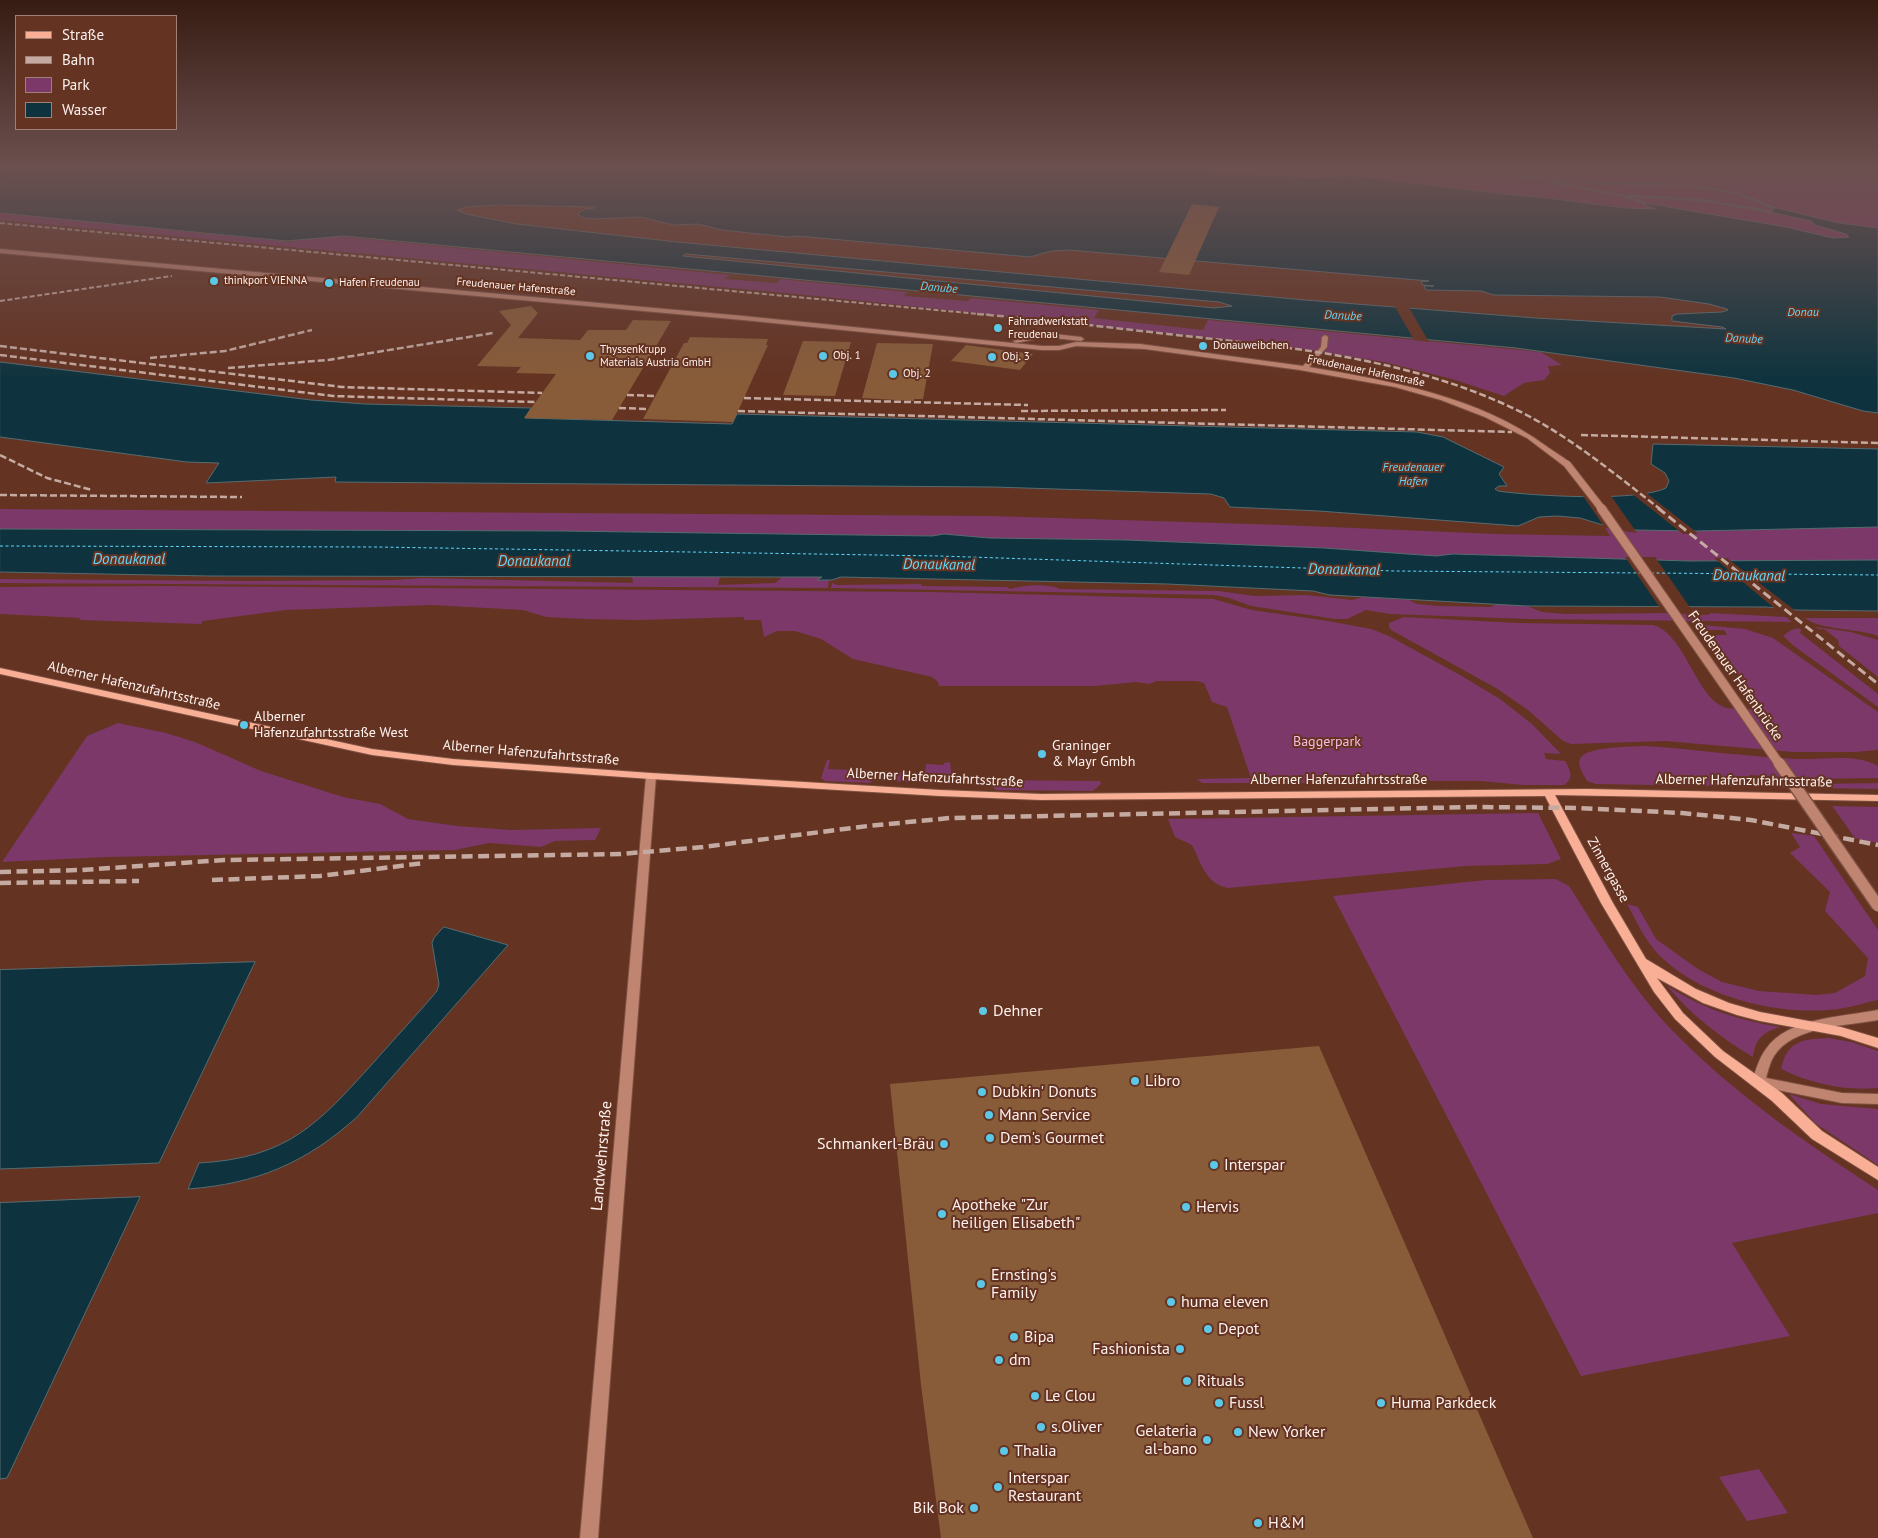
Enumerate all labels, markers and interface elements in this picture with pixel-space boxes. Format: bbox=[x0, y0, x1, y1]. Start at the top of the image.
legend bbox=[15, 15, 178, 130]
text: Straße bbox=[62, 25, 104, 44]
text: Bahn bbox=[62, 50, 95, 69]
text: Park bbox=[62, 75, 90, 94]
text: Wasser bbox=[62, 100, 107, 119]
place label: thinkport VIENNA bbox=[224, 274, 307, 288]
marker: thinkport VIENNA bbox=[208, 275, 220, 287]
street label: Freudenauer Hafenstraße bbox=[456, 275, 576, 299]
place label: Hafen Freudenau bbox=[339, 276, 420, 290]
marker: Hafen Freudenau bbox=[323, 277, 335, 289]
water label: Danube bbox=[920, 279, 958, 297]
water label: Donau bbox=[1787, 306, 1819, 320]
water label: Danube bbox=[1324, 308, 1362, 324]
place label: Fahrradwerkstatt Freudenau bbox=[1008, 315, 1088, 341]
marker: Fahrradwerkstatt Freudenau bbox=[992, 322, 1004, 334]
water label: Danube bbox=[1725, 331, 1763, 347]
place label: Donauweibchen bbox=[1213, 339, 1289, 353]
marker: Donauweibchen bbox=[1197, 340, 1209, 352]
place label: ThyssenKrupp Materials Austria GmbH bbox=[600, 343, 711, 369]
place label: Obj. 1 bbox=[833, 349, 861, 363]
marker: ThyssenKrupp Materials Austria GmbH bbox=[584, 350, 596, 362]
marker: Obj. 1 bbox=[817, 350, 829, 362]
place label: Obj. 3 bbox=[1002, 350, 1030, 364]
marker: Obj. 3 bbox=[986, 351, 998, 363]
street label: Freudenauer Hafenstraße bbox=[1306, 352, 1426, 390]
place label: Obj. 2 bbox=[903, 367, 931, 381]
marker: Obj. 2 bbox=[887, 368, 899, 380]
water label: Freudenauer Hafen bbox=[1383, 461, 1443, 489]
water label: Donaukanal bbox=[93, 551, 165, 569]
water label: Donaukanal bbox=[498, 553, 570, 571]
water label: Donaukanal bbox=[903, 555, 975, 575]
water label: Donaukanal bbox=[1308, 560, 1380, 580]
water label: Donaukanal bbox=[1713, 566, 1785, 586]
street label: Freudenauer Hafenbrücke bbox=[1684, 608, 1786, 744]
street label: Alberner Hafenzufahrtsstraße bbox=[46, 658, 222, 714]
place label: Alberner Hafenzufahrtsstraße West bbox=[254, 709, 408, 742]
marker: Alberner Hafenzufahrtsstraße West bbox=[238, 719, 250, 731]
park label: Baggerpark bbox=[1293, 734, 1361, 750]
street label: Alberner Hafenzufahrtsstraße bbox=[442, 737, 620, 769]
place label: Graninger & Mayr Gmbh bbox=[1052, 738, 1135, 770]
marker: Graninger & Mayr Gmbh bbox=[1036, 748, 1048, 760]
street label: Alberner Hafenzufahrtsstraße bbox=[846, 765, 1024, 791]
street label: Alberner Hafenzufahrtsstraße bbox=[1655, 771, 1833, 791]
street label: Alberner Hafenzufahrtsstraße bbox=[1251, 772, 1427, 788]
street label: Zinnergasse bbox=[1583, 834, 1633, 906]
place label: Dehner bbox=[993, 1001, 1043, 1021]
marker: Dehner bbox=[977, 1005, 989, 1017]
place label: Libro bbox=[1145, 1071, 1180, 1091]
marker: Libro bbox=[1129, 1075, 1141, 1087]
place label: Dubkin' Donuts bbox=[992, 1082, 1097, 1102]
marker: Dubkin' Donuts bbox=[976, 1086, 988, 1098]
street label: Landwehrstraße bbox=[588, 1100, 616, 1212]
place label: Mann Service bbox=[999, 1105, 1090, 1125]
marker: Mann Service bbox=[983, 1109, 995, 1121]
place label: Dem's Gourmet bbox=[1000, 1128, 1104, 1148]
marker: Dem's Gourmet bbox=[984, 1132, 996, 1144]
place label: Schmankerl-Bräu bbox=[817, 1134, 934, 1154]
marker: Schmankerl-Bräu bbox=[938, 1138, 950, 1150]
place label: Interspar bbox=[1224, 1155, 1285, 1175]
marker: Interspar bbox=[1208, 1159, 1220, 1171]
place label: Apotheke "Zur heiligen Elisabeth" bbox=[952, 1195, 1080, 1233]
place label: Hervis bbox=[1196, 1197, 1239, 1217]
marker: Hervis bbox=[1180, 1201, 1192, 1213]
marker: Apotheke "Zur heiligen Elisabeth" bbox=[936, 1208, 948, 1220]
place label: Ernsting's Family bbox=[991, 1265, 1057, 1303]
marker: Ernsting's Family bbox=[975, 1278, 987, 1290]
place label: huma eleven bbox=[1181, 1292, 1269, 1312]
marker: huma eleven bbox=[1165, 1296, 1177, 1308]
place label: Depot bbox=[1218, 1319, 1259, 1339]
marker: Depot bbox=[1202, 1323, 1214, 1335]
place label: Bipa bbox=[1024, 1327, 1054, 1347]
marker: Bipa bbox=[1008, 1331, 1020, 1343]
place label: Fashionista bbox=[1092, 1339, 1170, 1359]
marker: Fashionista bbox=[1174, 1343, 1186, 1355]
place label: dm bbox=[1009, 1350, 1031, 1370]
marker: dm bbox=[993, 1354, 1005, 1366]
place label: Rituals bbox=[1197, 1371, 1244, 1391]
marker: Rituals bbox=[1181, 1375, 1193, 1387]
place label: Le Clou bbox=[1045, 1386, 1096, 1406]
marker: Le Clou bbox=[1029, 1390, 1041, 1402]
place label: Fussl bbox=[1229, 1393, 1264, 1413]
place label: Huma Parkdeck bbox=[1391, 1393, 1496, 1413]
marker: Fussl bbox=[1213, 1397, 1225, 1409]
marker: Huma Parkdeck bbox=[1375, 1397, 1387, 1409]
place label: s.Oliver bbox=[1051, 1417, 1102, 1437]
marker: s.Oliver bbox=[1035, 1421, 1047, 1433]
place label: Gelateria al-bano bbox=[1135, 1421, 1197, 1459]
place label: New Yorker bbox=[1248, 1422, 1325, 1442]
marker: New Yorker bbox=[1232, 1426, 1244, 1438]
marker: Gelateria al-bano bbox=[1201, 1434, 1213, 1446]
place label: Thalia bbox=[1014, 1441, 1056, 1461]
marker: Thalia bbox=[998, 1445, 1010, 1457]
place label: Interspar Restaurant bbox=[1008, 1468, 1081, 1506]
marker: Interspar Restaurant bbox=[992, 1481, 1004, 1493]
place label: Bik Bok bbox=[913, 1498, 964, 1518]
marker: Bik Bok bbox=[968, 1502, 980, 1514]
place label: H&M bbox=[1268, 1513, 1304, 1533]
marker: H&M bbox=[1252, 1517, 1264, 1529]

